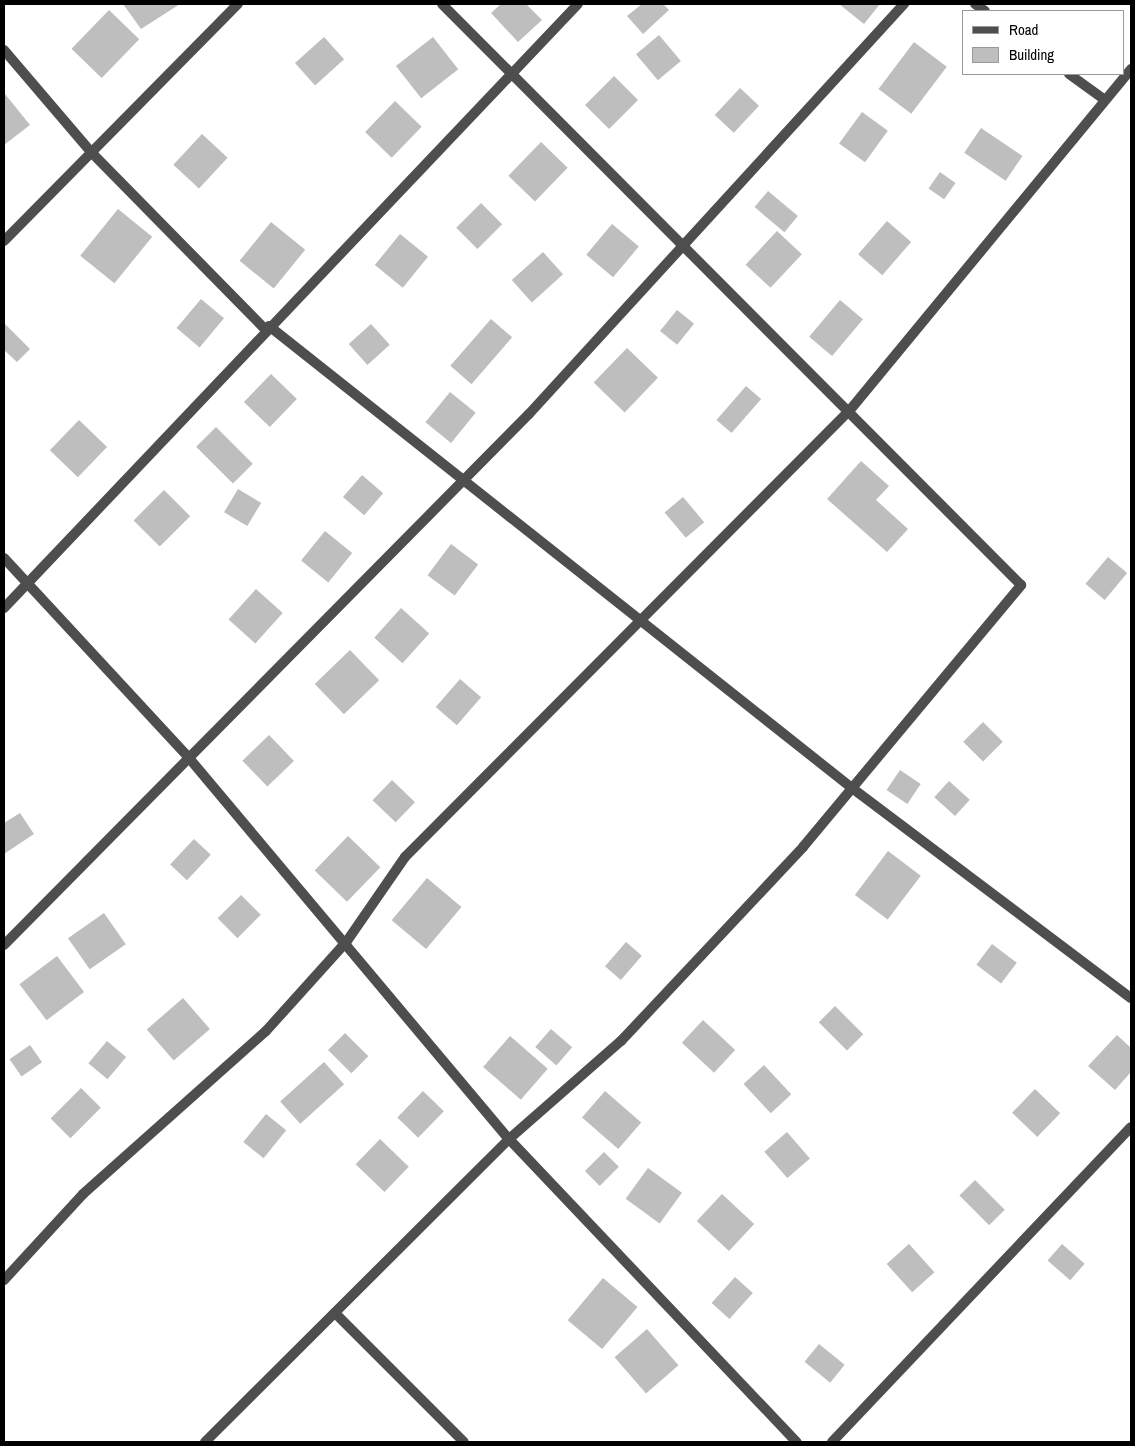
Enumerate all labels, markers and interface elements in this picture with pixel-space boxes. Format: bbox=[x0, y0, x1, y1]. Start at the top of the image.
legend bbox=[962, 10, 1125, 75]
text: Road bbox=[1009, 19, 1038, 40]
text: Building bbox=[1009, 44, 1054, 65]

